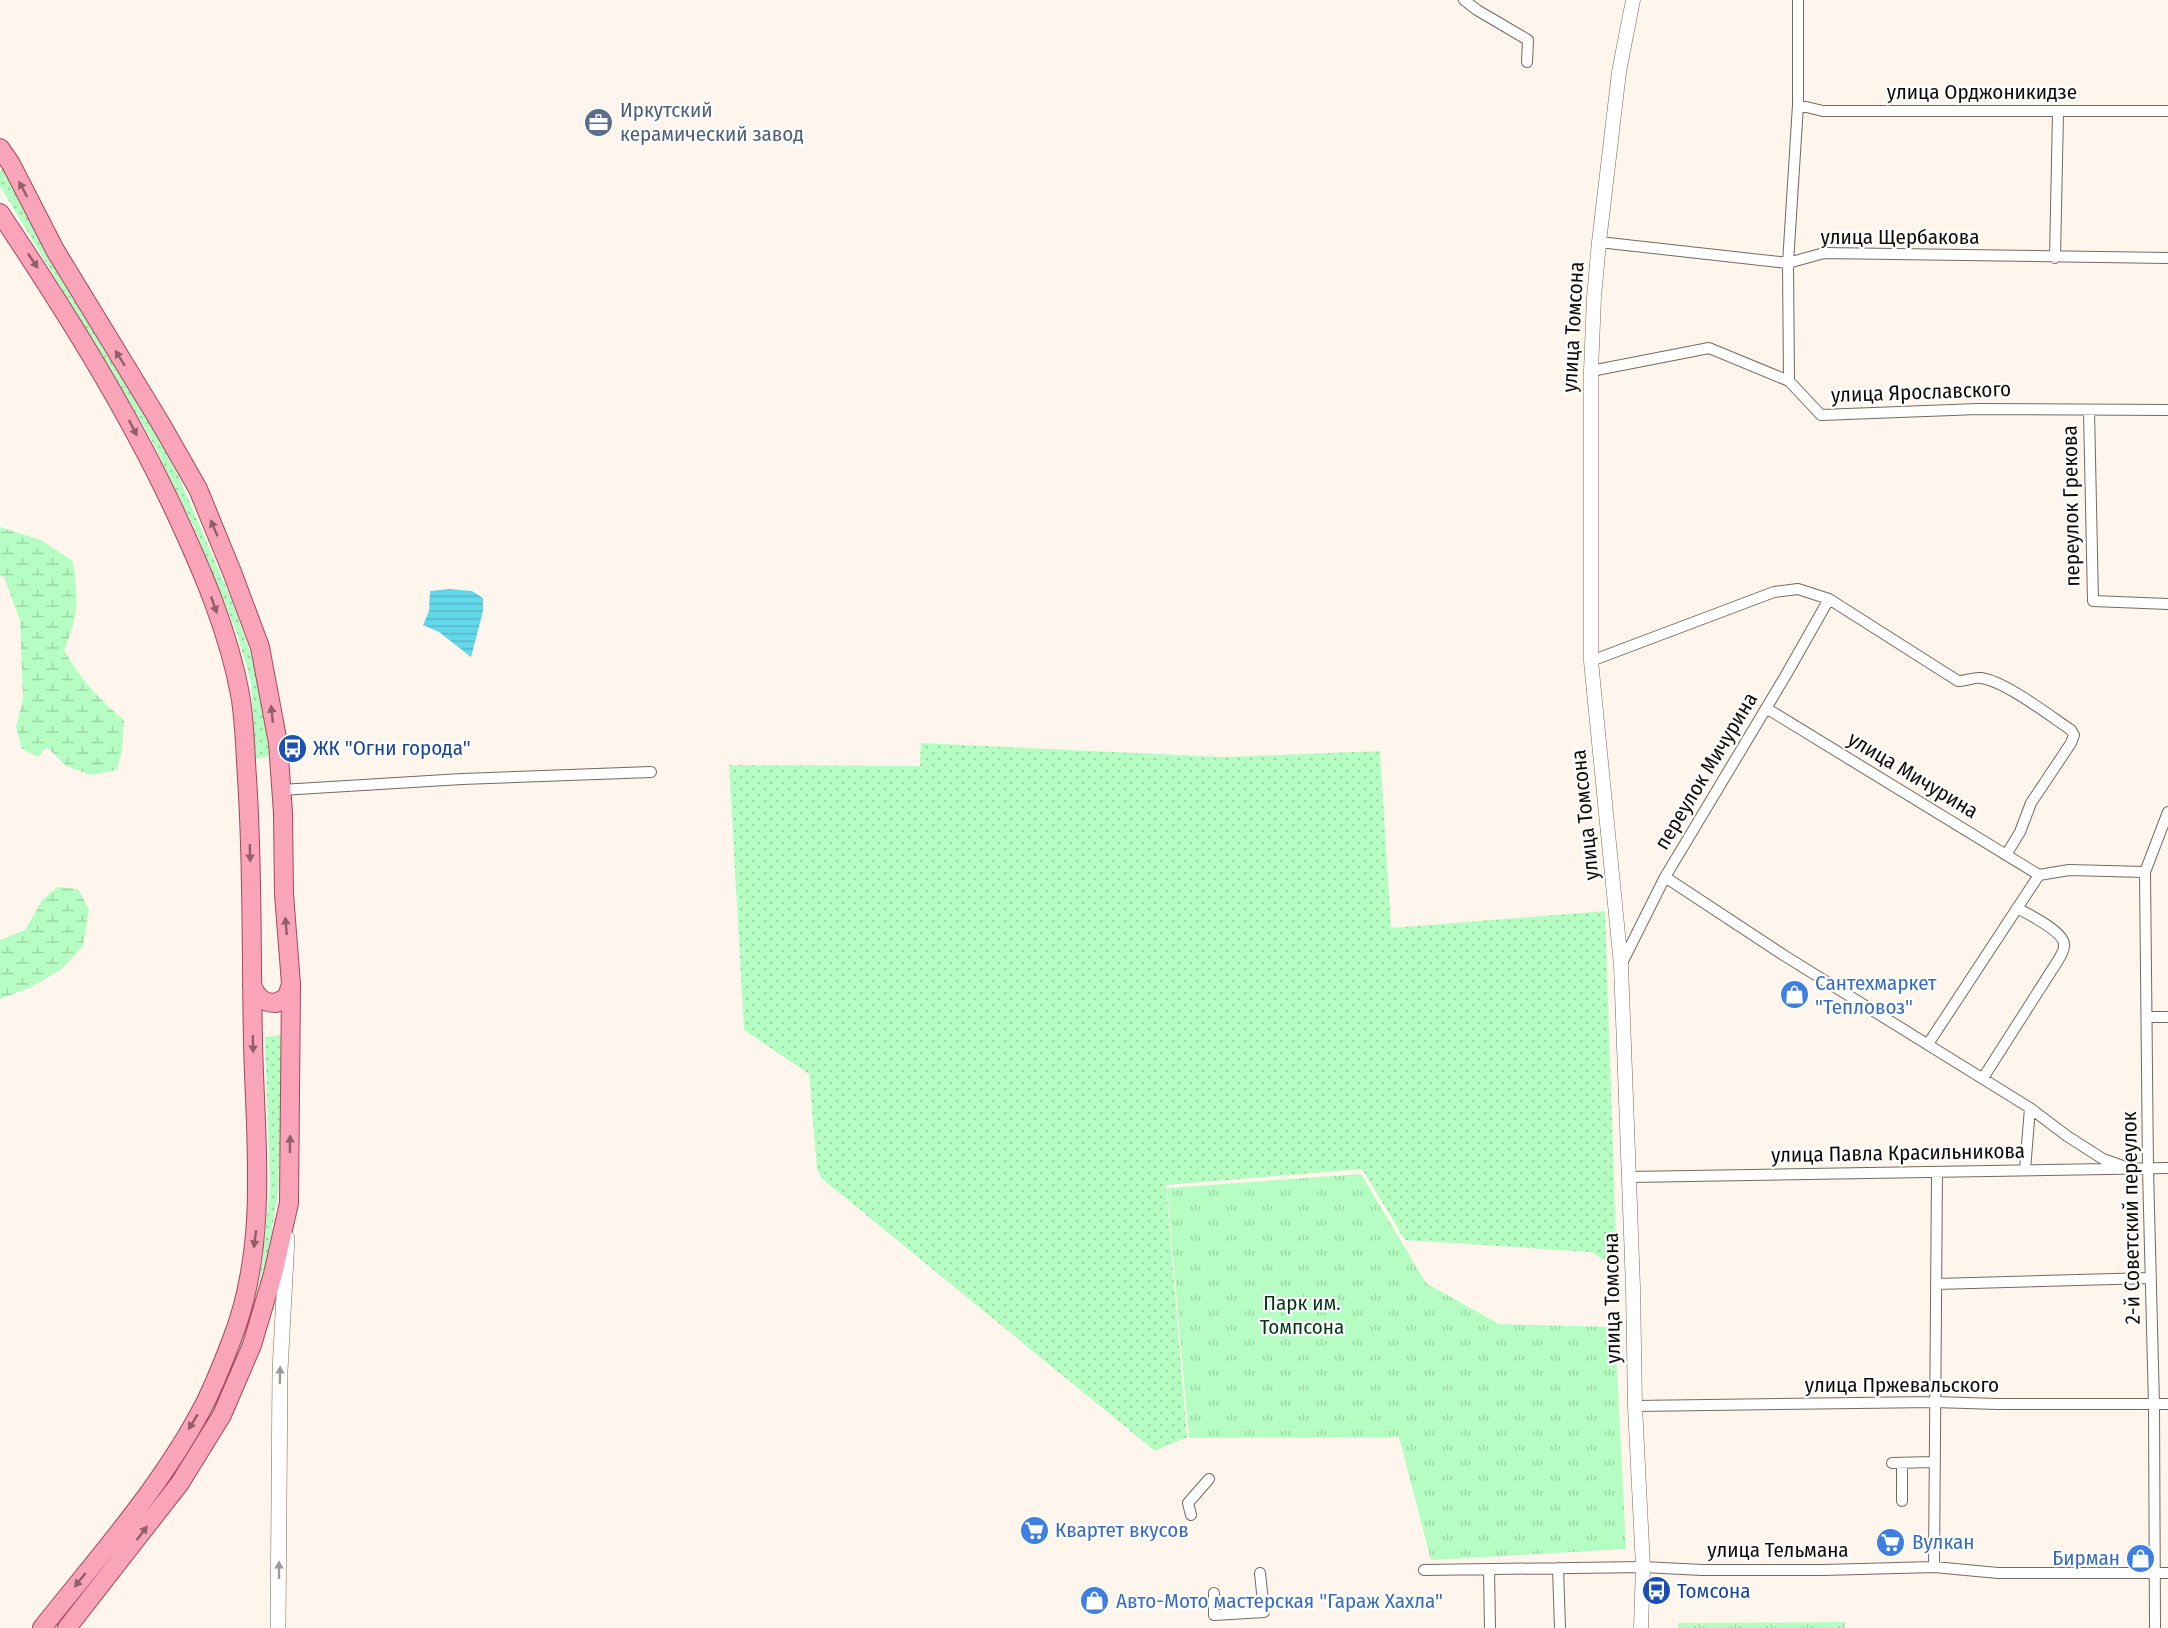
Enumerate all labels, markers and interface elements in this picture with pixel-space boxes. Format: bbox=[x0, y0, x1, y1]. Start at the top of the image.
street label: улица Орджоникидзе bbox=[1887, 79, 2077, 105]
place label: Иркутский керамический завод bbox=[620, 97, 804, 147]
office icon: Иркутский керамический завод bbox=[583, 106, 615, 138]
one-way arrow bbox=[19, 180, 29, 198]
street label: улица Щербакова bbox=[1821, 224, 1979, 250]
one-way arrow bbox=[27, 253, 38, 269]
street label: улица Томсона bbox=[1557, 261, 1589, 393]
one-way arrow bbox=[114, 350, 125, 366]
street label: улица Ярославского bbox=[1831, 376, 2011, 408]
one-way arrow bbox=[128, 420, 138, 437]
street label: переулок Грекова bbox=[2057, 425, 2085, 587]
one-way arrow bbox=[209, 519, 219, 537]
one-way arrow bbox=[210, 596, 220, 614]
street label: переулок Мичурина bbox=[1649, 688, 1763, 854]
one-way arrow bbox=[267, 704, 277, 723]
street label: улица Мичурина bbox=[1843, 726, 1983, 824]
bus stop icon: ЖК "Огни города" bbox=[276, 732, 308, 764]
place label: ЖК "Огни города" bbox=[313, 735, 471, 761]
street label: улица Томсона bbox=[1565, 748, 1605, 882]
one-way arrow bbox=[246, 844, 255, 863]
one-way arrow bbox=[281, 917, 291, 936]
place label: Сантехмаркет "Тепловоз" bbox=[1815, 970, 1937, 1020]
shop icon: Сантехмаркет "Тепловоз" bbox=[1778, 979, 1810, 1011]
one-way arrow bbox=[248, 1034, 258, 1053]
street label: 2-й Советский переулок bbox=[2116, 1111, 2146, 1325]
one-way arrow bbox=[285, 1135, 295, 1154]
street label: улица Павла Красильникова bbox=[1771, 1138, 2025, 1168]
one-way arrow bbox=[251, 1229, 260, 1248]
street label: улица Томсона bbox=[1598, 1232, 1626, 1364]
park label: Парк им. Томпсона bbox=[1260, 1290, 1344, 1340]
one-way arrow bbox=[275, 1365, 284, 1384]
street label: улица Пржевальского bbox=[1805, 1372, 1999, 1398]
one-way arrow bbox=[188, 1414, 199, 1430]
supermarket icon: Квартет вкусов bbox=[1018, 1514, 1050, 1546]
place label: Квартет вкусов bbox=[1055, 1517, 1189, 1543]
one-way arrow bbox=[136, 1525, 149, 1541]
supermarket icon: Вулкан bbox=[1875, 1526, 1907, 1558]
place label: Вулкан bbox=[1912, 1529, 1974, 1555]
street label: улица Тельмана bbox=[1707, 1537, 1849, 1563]
shop icon: Бирман bbox=[2125, 1542, 2157, 1574]
place label: Бирман bbox=[2052, 1545, 2120, 1571]
one-way arrow bbox=[274, 1560, 284, 1579]
one-way arrow bbox=[74, 1573, 86, 1588]
bus stop icon: Томсона bbox=[1640, 1575, 1672, 1607]
place label: Томсона bbox=[1677, 1578, 1751, 1604]
shop icon: Авто-Мото мастерская "Гараж Хахла" bbox=[1079, 1585, 1111, 1617]
place label: Авто-Мото мастерская "Гараж Хахла" bbox=[1116, 1588, 1443, 1614]

